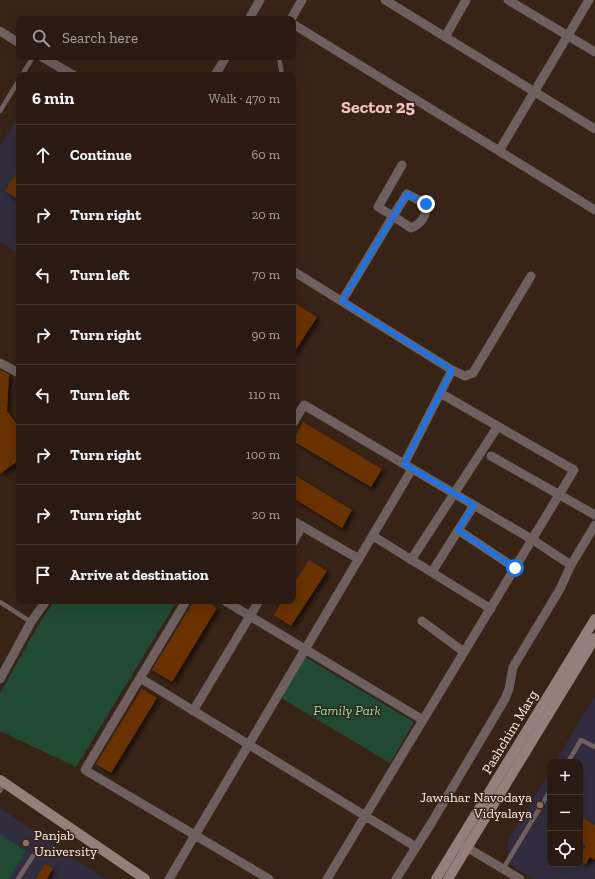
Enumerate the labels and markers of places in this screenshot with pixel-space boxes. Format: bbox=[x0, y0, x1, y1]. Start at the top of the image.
place label: Jawahar Navodaya Vidyalaya bbox=[420, 789, 532, 822]
marker: Jawahar Navodaya Vidyalaya bbox=[535, 800, 545, 810]
place label: Panjab University bbox=[34, 827, 98, 860]
marker: Panjab University bbox=[21, 838, 31, 848]

